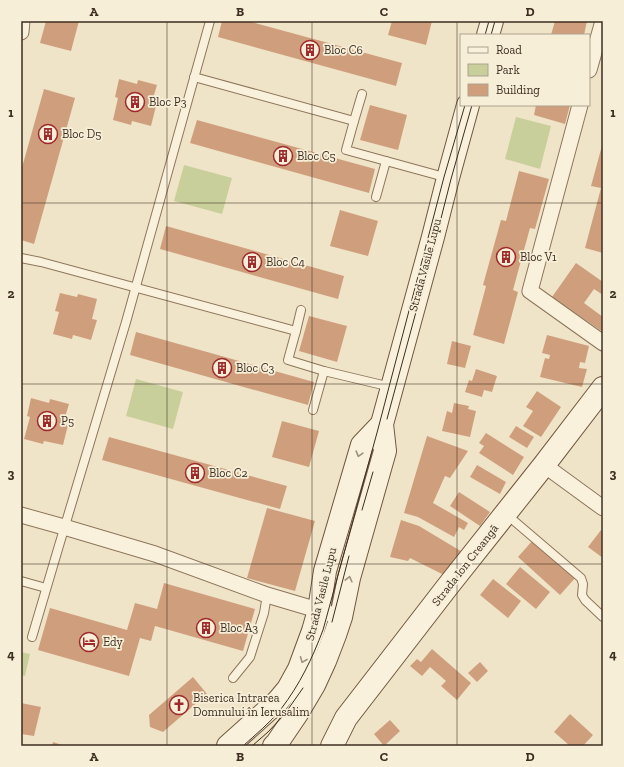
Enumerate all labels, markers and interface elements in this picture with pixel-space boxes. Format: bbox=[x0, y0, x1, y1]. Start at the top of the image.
text: A bbox=[90, 4, 99, 19]
text: B bbox=[236, 4, 244, 19]
text: C bbox=[380, 4, 388, 19]
text: D bbox=[525, 4, 535, 19]
legend bbox=[460, 34, 590, 106]
building icon: Bloc C6 bbox=[299, 39, 321, 61]
place label: Bloc C6 bbox=[324, 43, 363, 57]
text: Road bbox=[496, 43, 522, 57]
text: Park bbox=[496, 63, 521, 77]
text: Building bbox=[496, 83, 540, 97]
building icon: Bloc P3 bbox=[124, 91, 146, 113]
place label: Bloc P3 bbox=[149, 95, 187, 109]
text: 1 bbox=[8, 105, 14, 120]
text: 1 bbox=[610, 105, 616, 120]
building icon: Bloc D5 bbox=[37, 123, 59, 145]
place label: Bloc D5 bbox=[62, 127, 101, 141]
building icon: Bloc C5 bbox=[272, 145, 294, 167]
place label: Bloc C5 bbox=[297, 149, 336, 163]
street label: Strada Vasile Lupu bbox=[406, 217, 444, 313]
building icon: Bloc V1 bbox=[495, 246, 517, 268]
place label: Bloc V1 bbox=[520, 250, 557, 264]
building icon: Bloc C4 bbox=[241, 251, 263, 273]
place label: Bloc C4 bbox=[266, 255, 306, 269]
text: 2 bbox=[8, 286, 15, 301]
text: 2 bbox=[610, 286, 617, 301]
building icon: Bloc C3 bbox=[211, 357, 233, 379]
place label: Bloc C3 bbox=[236, 361, 275, 375]
building icon: P5 bbox=[36, 410, 58, 432]
place label: P5 bbox=[61, 414, 74, 428]
one-way arrow bbox=[355, 451, 364, 458]
building icon: Bloc C2 bbox=[184, 462, 206, 484]
text: 3 bbox=[8, 466, 15, 481]
place label: Bloc C2 bbox=[209, 466, 248, 480]
text: 3 bbox=[610, 466, 617, 481]
street label: Strada Ion Creangă bbox=[429, 521, 501, 609]
street label: Strada Vasile Lupu bbox=[303, 546, 339, 642]
one-way arrow bbox=[345, 576, 353, 582]
building icon: Bloc A3 bbox=[195, 617, 217, 639]
place label: Bloc A3 bbox=[220, 621, 258, 635]
hotel icon: Edy bbox=[78, 631, 100, 653]
place label: Edy bbox=[103, 635, 124, 649]
text: 4 bbox=[7, 647, 15, 662]
text: 4 bbox=[609, 647, 617, 662]
one-way arrow bbox=[299, 657, 307, 664]
place label: Biserica Intrarea Domnului în Ierusalim bbox=[193, 691, 310, 719]
church icon: Biserica Intrarea Domnului în Ierusalim bbox=[168, 694, 190, 716]
text: A bbox=[90, 749, 99, 764]
text: B bbox=[236, 749, 244, 764]
text: C bbox=[380, 749, 388, 764]
text: D bbox=[525, 749, 535, 764]

